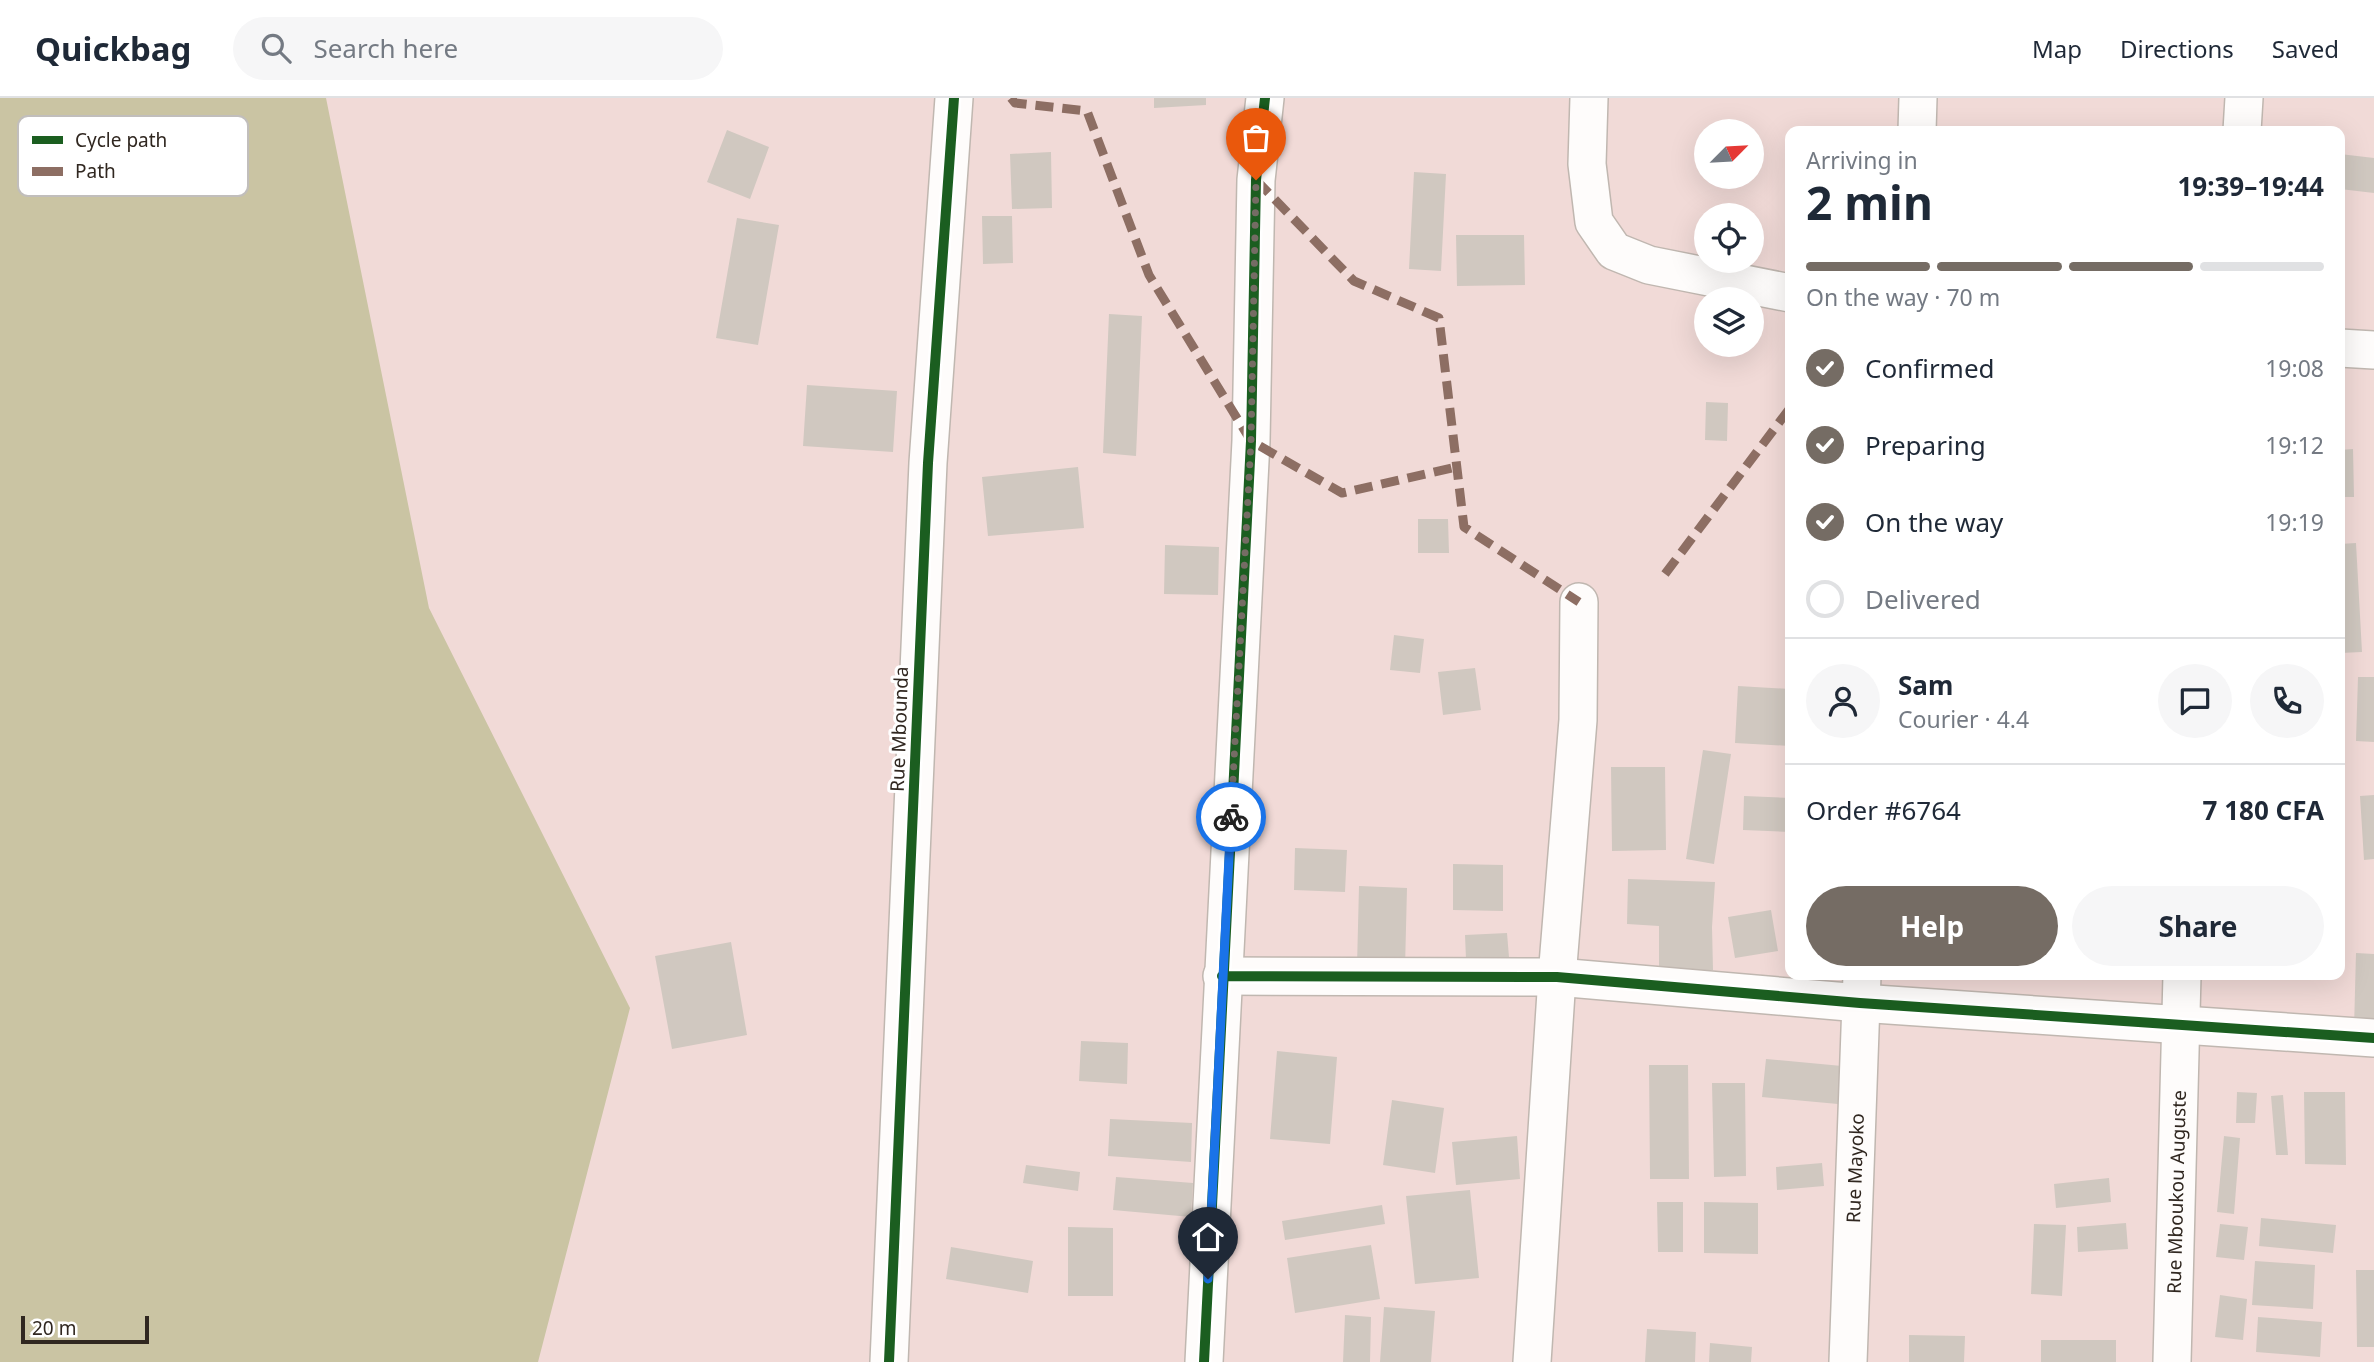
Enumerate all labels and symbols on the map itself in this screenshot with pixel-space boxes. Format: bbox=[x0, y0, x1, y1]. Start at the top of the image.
pin bbox=[1226, 108, 1286, 180]
legend bbox=[18, 116, 248, 196]
north arrow bbox=[1694, 119, 1764, 189]
text: Cycle path bbox=[75, 127, 167, 153]
text: Path bbox=[75, 158, 116, 184]
street label: Rue Mbounda bbox=[884, 666, 914, 792]
courier bbox=[1196, 782, 1266, 852]
street label: Rue Mboukou Auguste bbox=[2161, 1090, 2192, 1294]
street label: Rue Mayoko bbox=[1840, 1113, 1870, 1224]
pin bbox=[1178, 1207, 1238, 1279]
scale bar bbox=[21, 1313, 149, 1345]

